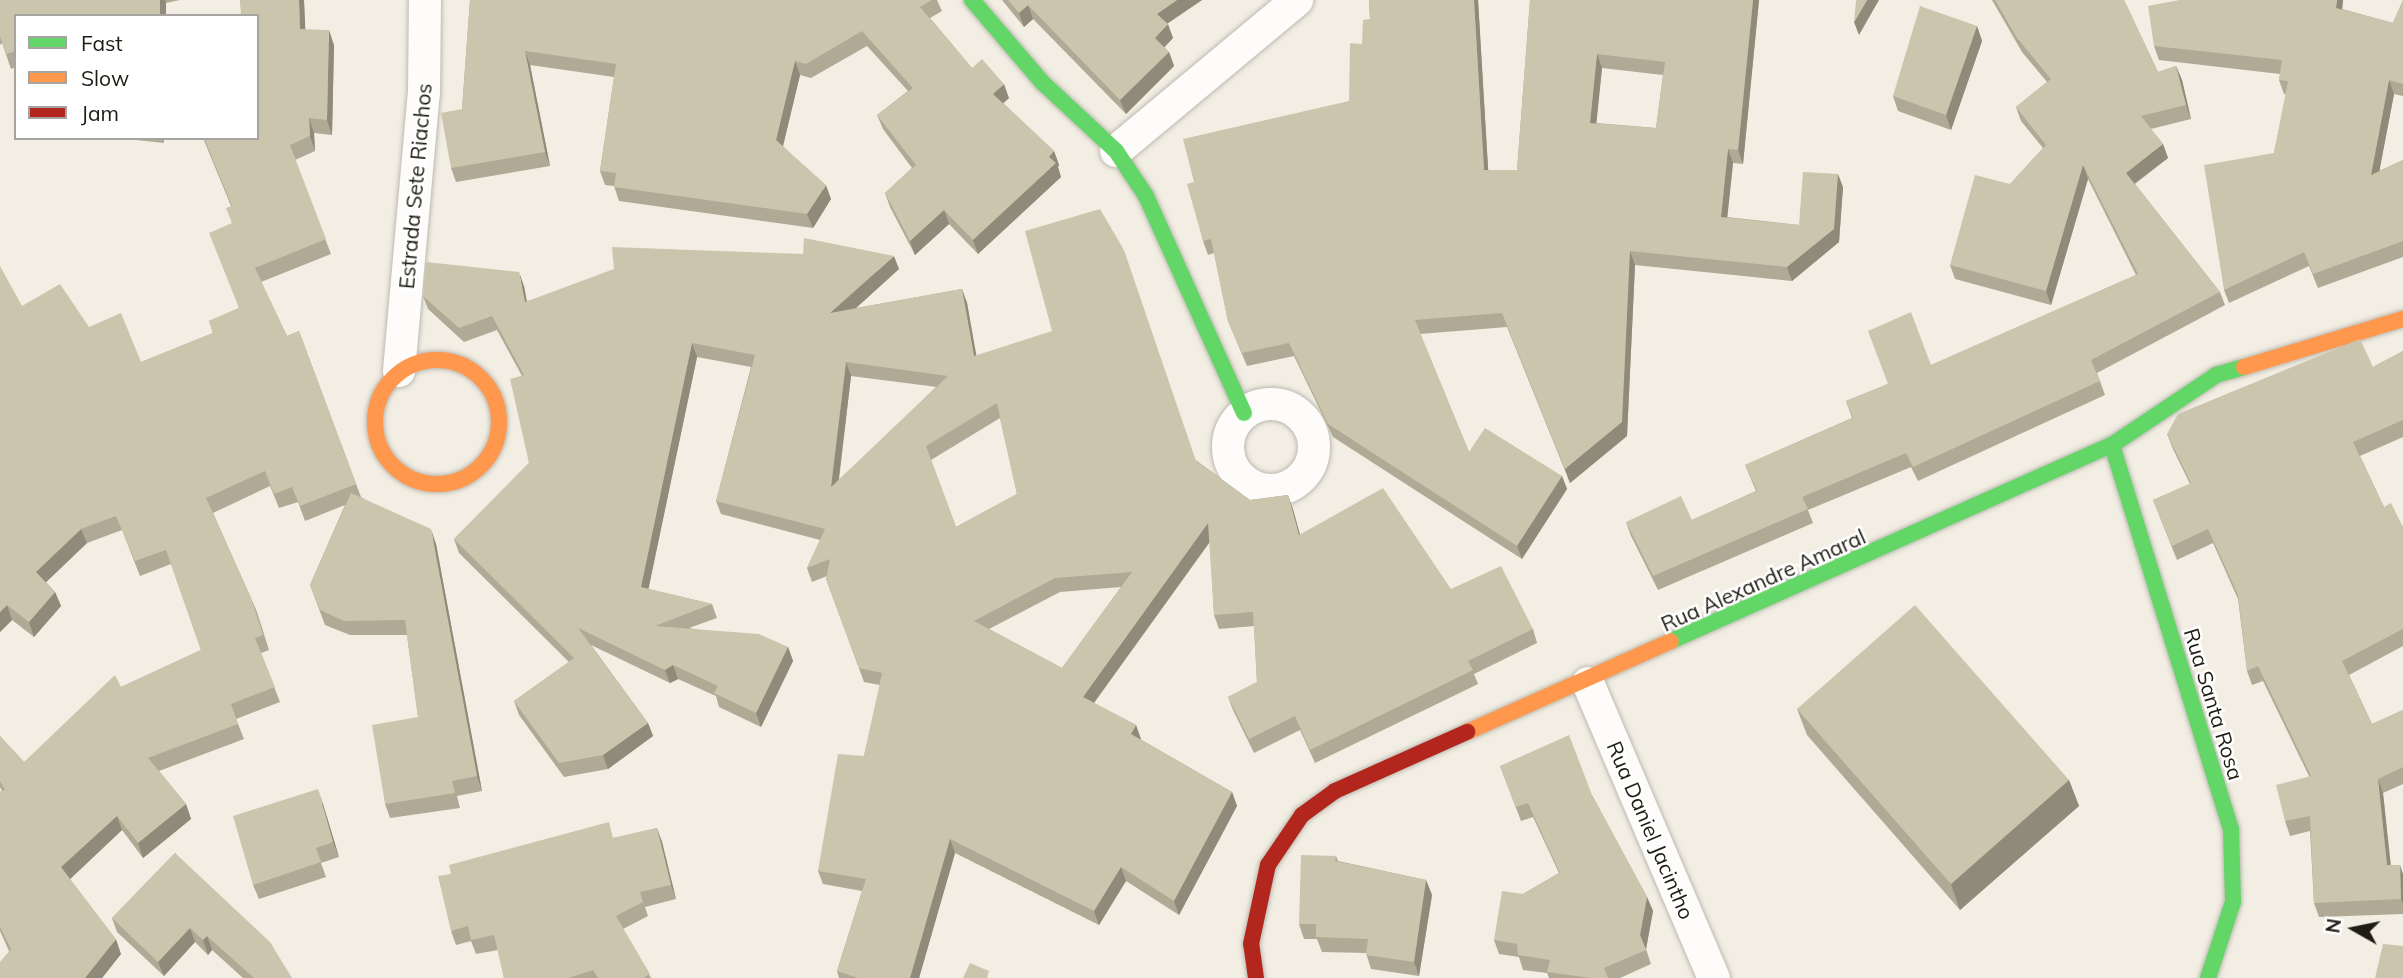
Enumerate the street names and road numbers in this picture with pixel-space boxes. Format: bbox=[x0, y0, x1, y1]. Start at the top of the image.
street label: Estrada Sete Riachos bbox=[393, 82, 437, 290]
street label: Rua Alexandre Amaral bbox=[1657, 524, 1869, 636]
street label: Rua Santa Rosa bbox=[2179, 625, 2249, 783]
street label: Rua Daniel Jacintho bbox=[1602, 737, 1700, 923]

